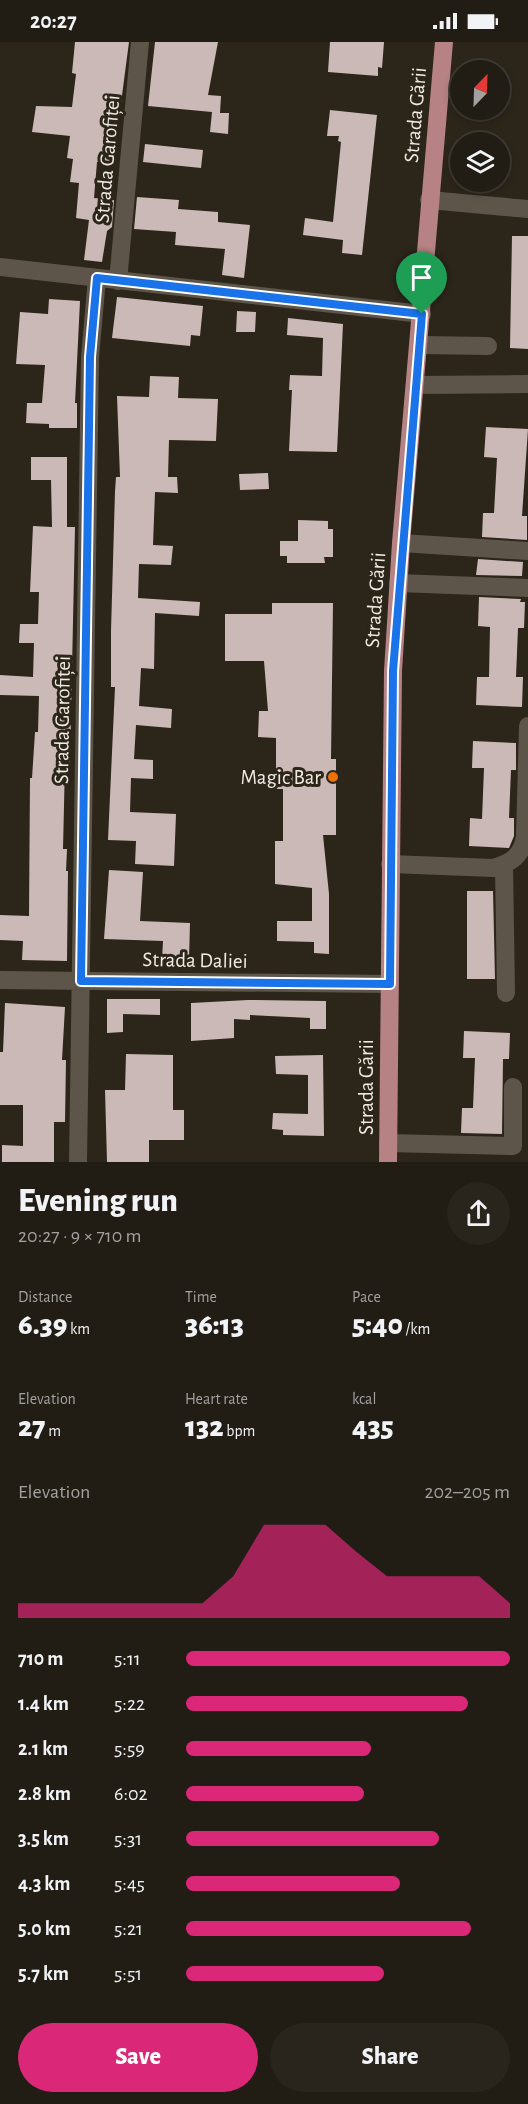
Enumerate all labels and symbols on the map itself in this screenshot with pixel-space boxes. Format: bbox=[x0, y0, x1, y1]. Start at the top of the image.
north arrow bbox=[450, 60, 510, 120]
street label: Strada Gării bbox=[401, 66, 430, 164]
street label: Strada Garofiței bbox=[91, 94, 126, 224]
pin bbox=[396, 252, 447, 314]
street label: Strada Gării bbox=[362, 552, 389, 649]
street label: Strada Garofiței bbox=[51, 656, 76, 784]
place label: Magic Bar bbox=[241, 767, 321, 788]
marker: Magic Bar bbox=[326, 770, 340, 784]
street label: Strada Daliei bbox=[142, 949, 248, 972]
street label: Strada Gării bbox=[356, 1039, 377, 1135]

